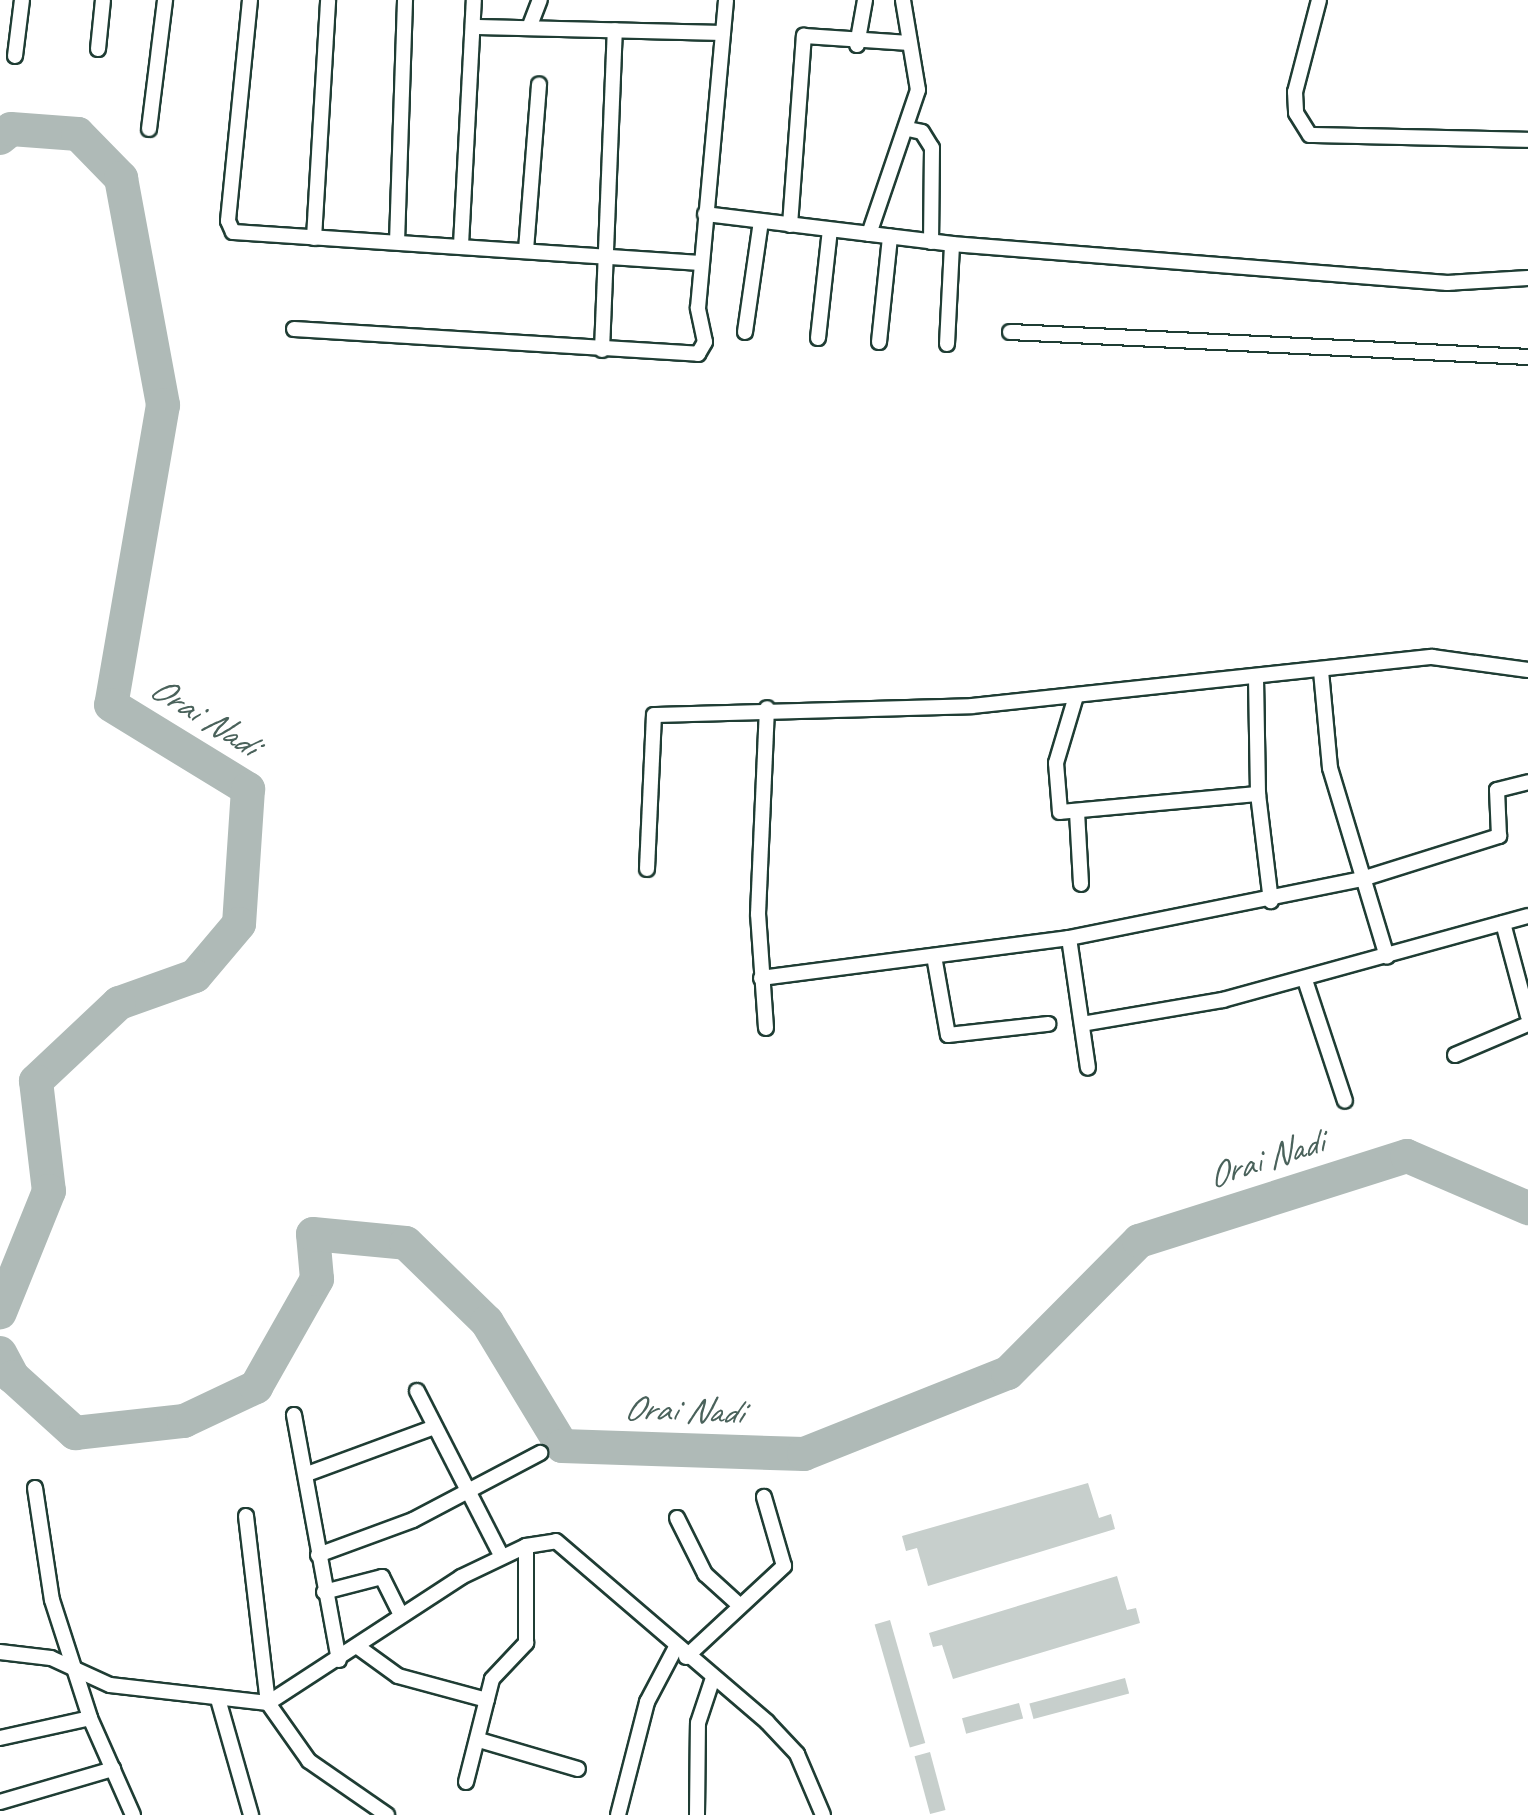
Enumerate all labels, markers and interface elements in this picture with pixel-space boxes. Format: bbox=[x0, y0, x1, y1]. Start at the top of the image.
water label: Orai Nadi bbox=[142, 666, 266, 766]
water label: Orai Nadi bbox=[1201, 1120, 1329, 1198]
water label: Orai Nadi bbox=[622, 1386, 744, 1434]

